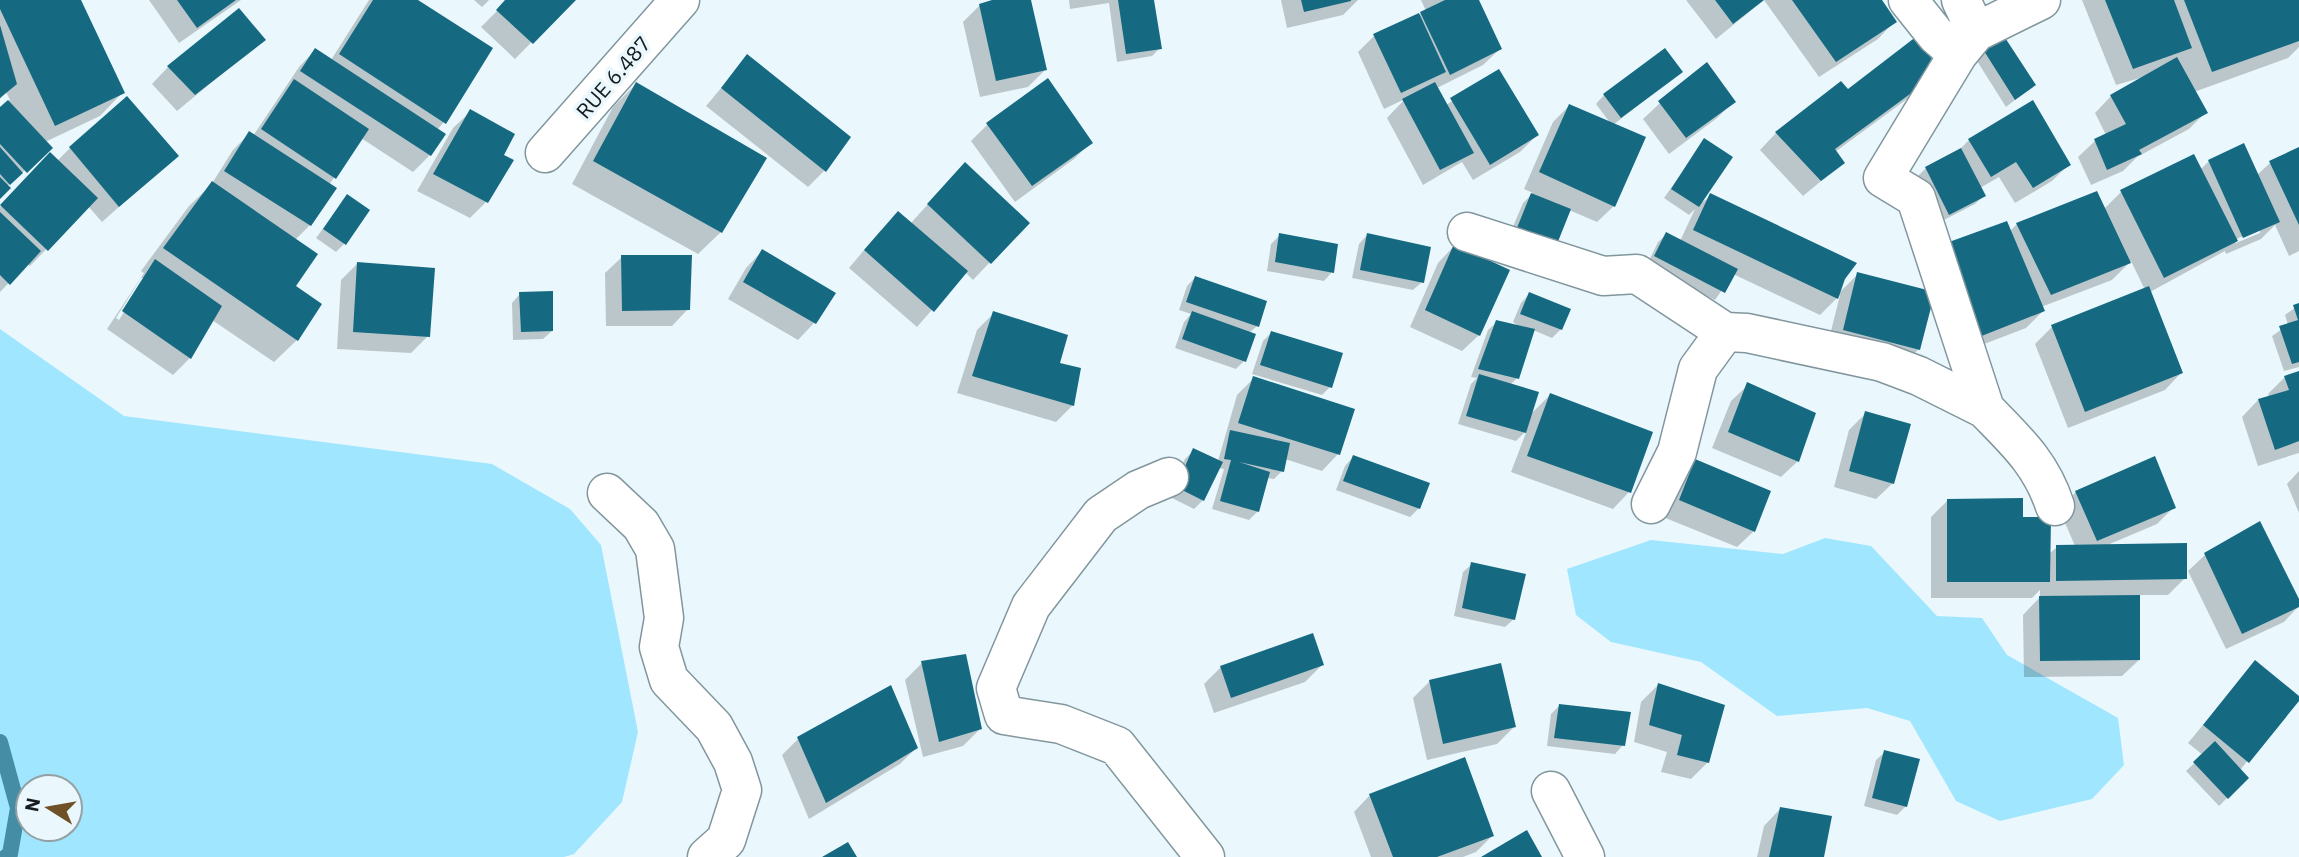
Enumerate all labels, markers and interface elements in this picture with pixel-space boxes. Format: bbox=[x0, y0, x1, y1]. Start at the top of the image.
street label: RUE 6.487 bbox=[569, 30, 657, 124]
north arrow bbox=[14, 773, 84, 843]
text: N bbox=[19, 796, 45, 814]

